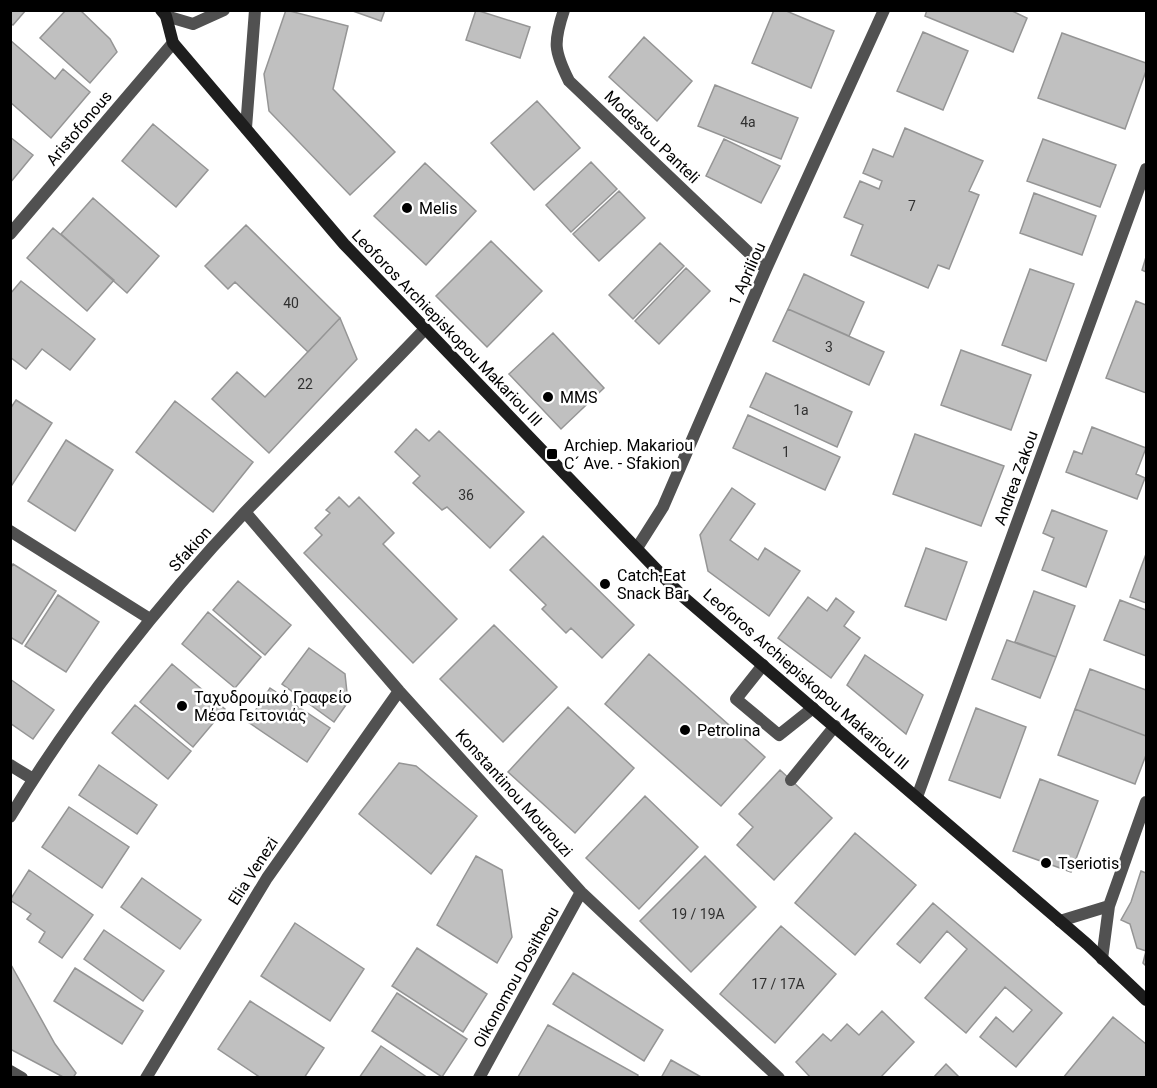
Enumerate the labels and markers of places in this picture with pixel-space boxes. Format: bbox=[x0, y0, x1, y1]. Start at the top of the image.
place label: Melis bbox=[419, 199, 458, 218]
marker: Melis bbox=[400, 201, 414, 215]
place label: MMS bbox=[560, 388, 597, 407]
marker: MMS bbox=[541, 390, 555, 404]
place label: Archiep. Makariou C´ Ave. - Sfakion bbox=[564, 436, 693, 473]
marker: Archiep. Makariou C´ Ave. - Sfakion bbox=[545, 447, 559, 461]
place label: Catch-Eat Snack Bar bbox=[617, 566, 689, 603]
marker: Catch-Eat Snack Bar bbox=[598, 577, 612, 591]
place label: Ταχυδρομικό Γραφείο Μέσα Γειτονιάς bbox=[194, 688, 352, 725]
marker: Ταχυδρομικό Γραφείο Μέσα Γειτονιάς bbox=[175, 699, 189, 713]
place label: Petrolina bbox=[697, 721, 760, 740]
marker: Petrolina bbox=[678, 723, 692, 737]
place label: Tseriotis bbox=[1058, 854, 1119, 873]
marker: Tseriotis bbox=[1039, 856, 1053, 870]

